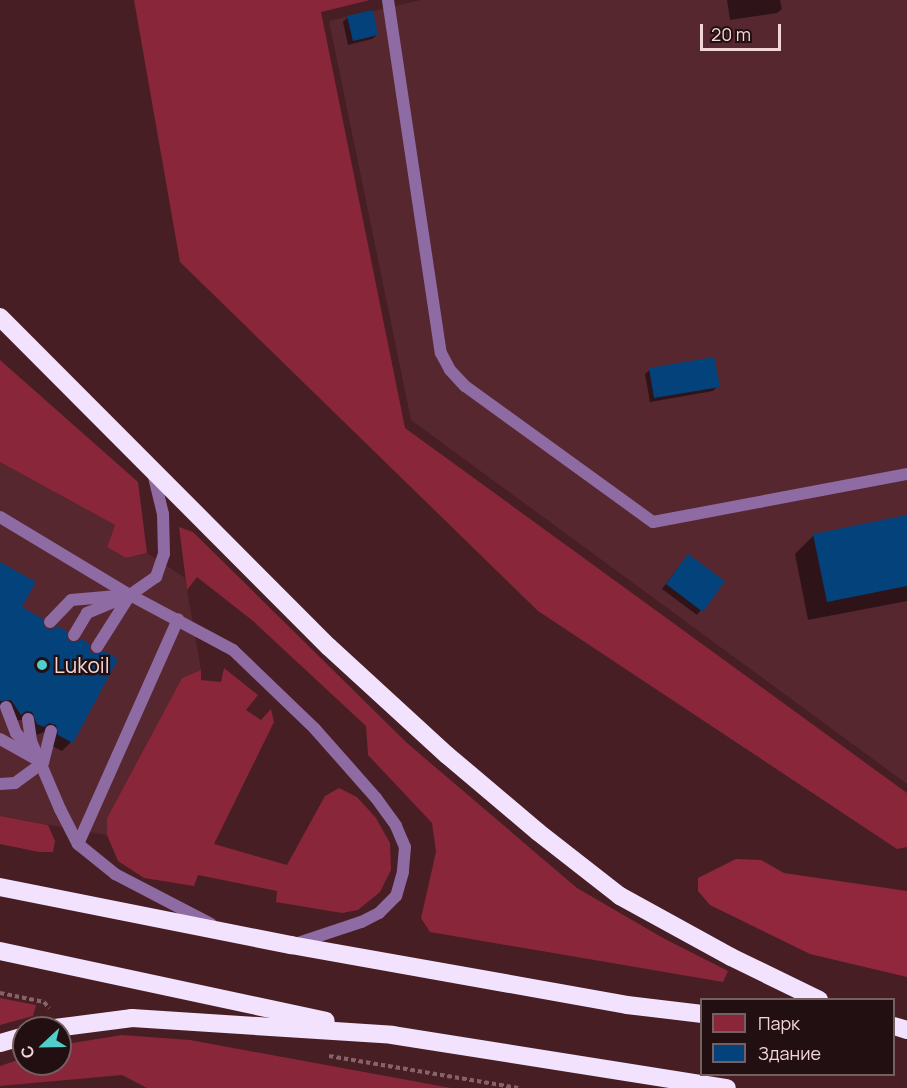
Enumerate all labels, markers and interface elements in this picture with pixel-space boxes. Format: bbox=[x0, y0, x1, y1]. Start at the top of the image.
scale bar bbox=[703, 12, 784, 50]
text: 20 m bbox=[711, 22, 751, 46]
place label: Lukoil bbox=[54, 652, 110, 678]
marker: Lukoil bbox=[35, 658, 49, 672]
legend bbox=[700, 998, 895, 1076]
text: Парк bbox=[758, 1011, 800, 1035]
north arrow bbox=[12, 1016, 72, 1076]
text: Здание bbox=[758, 1041, 821, 1065]
text: С bbox=[15, 1042, 40, 1062]

